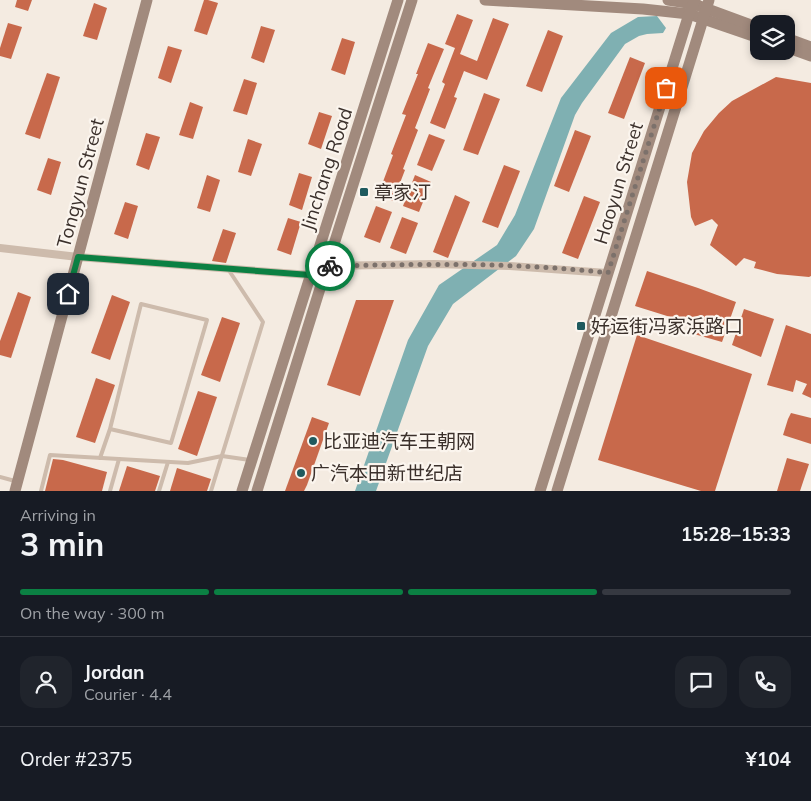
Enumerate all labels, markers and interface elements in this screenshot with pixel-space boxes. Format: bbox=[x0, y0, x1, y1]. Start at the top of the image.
map controls bbox=[750, 15, 795, 60]
button: layers bbox=[750, 15, 795, 60]
pin bbox=[645, 67, 687, 109]
icon: bag bbox=[652, 74, 680, 102]
street label: Jinchang Road bbox=[295, 104, 357, 234]
street label: Tongyun Street bbox=[51, 115, 109, 250]
street label: Haoyun Street bbox=[588, 119, 648, 247]
place label: 章家汀 bbox=[374, 180, 431, 204]
marker: 章家汀 bbox=[358, 186, 370, 198]
courier bbox=[305, 241, 355, 291]
icon: bike bbox=[316, 252, 344, 280]
pin bbox=[47, 273, 89, 315]
icon: home bbox=[54, 280, 82, 308]
place label: 好运街冯家浜路口 bbox=[591, 314, 743, 338]
marker: 好运街冯家浜路口 bbox=[575, 320, 587, 332]
place label: 比亚迪汽车王朝网 bbox=[323, 429, 475, 453]
marker: 比亚迪汽车王朝网 bbox=[307, 435, 319, 447]
place label: 广汽本田新世纪店 bbox=[311, 461, 463, 485]
marker: 广汽本田新世纪店 bbox=[295, 467, 307, 479]
text: Arriving in bbox=[20, 505, 96, 525]
text: 15:28–15:33 bbox=[681, 522, 791, 546]
text: 3 min bbox=[20, 524, 104, 564]
text: On the way · 300 m bbox=[20, 603, 165, 623]
button: person bbox=[20, 656, 72, 708]
button: chat bbox=[675, 656, 727, 708]
button: phone bbox=[739, 656, 791, 708]
text: Jordan bbox=[84, 660, 144, 684]
text: Courier · 4.4 bbox=[84, 684, 172, 704]
text: Order #2375 bbox=[20, 747, 132, 771]
text: ¥104 bbox=[745, 747, 791, 771]

